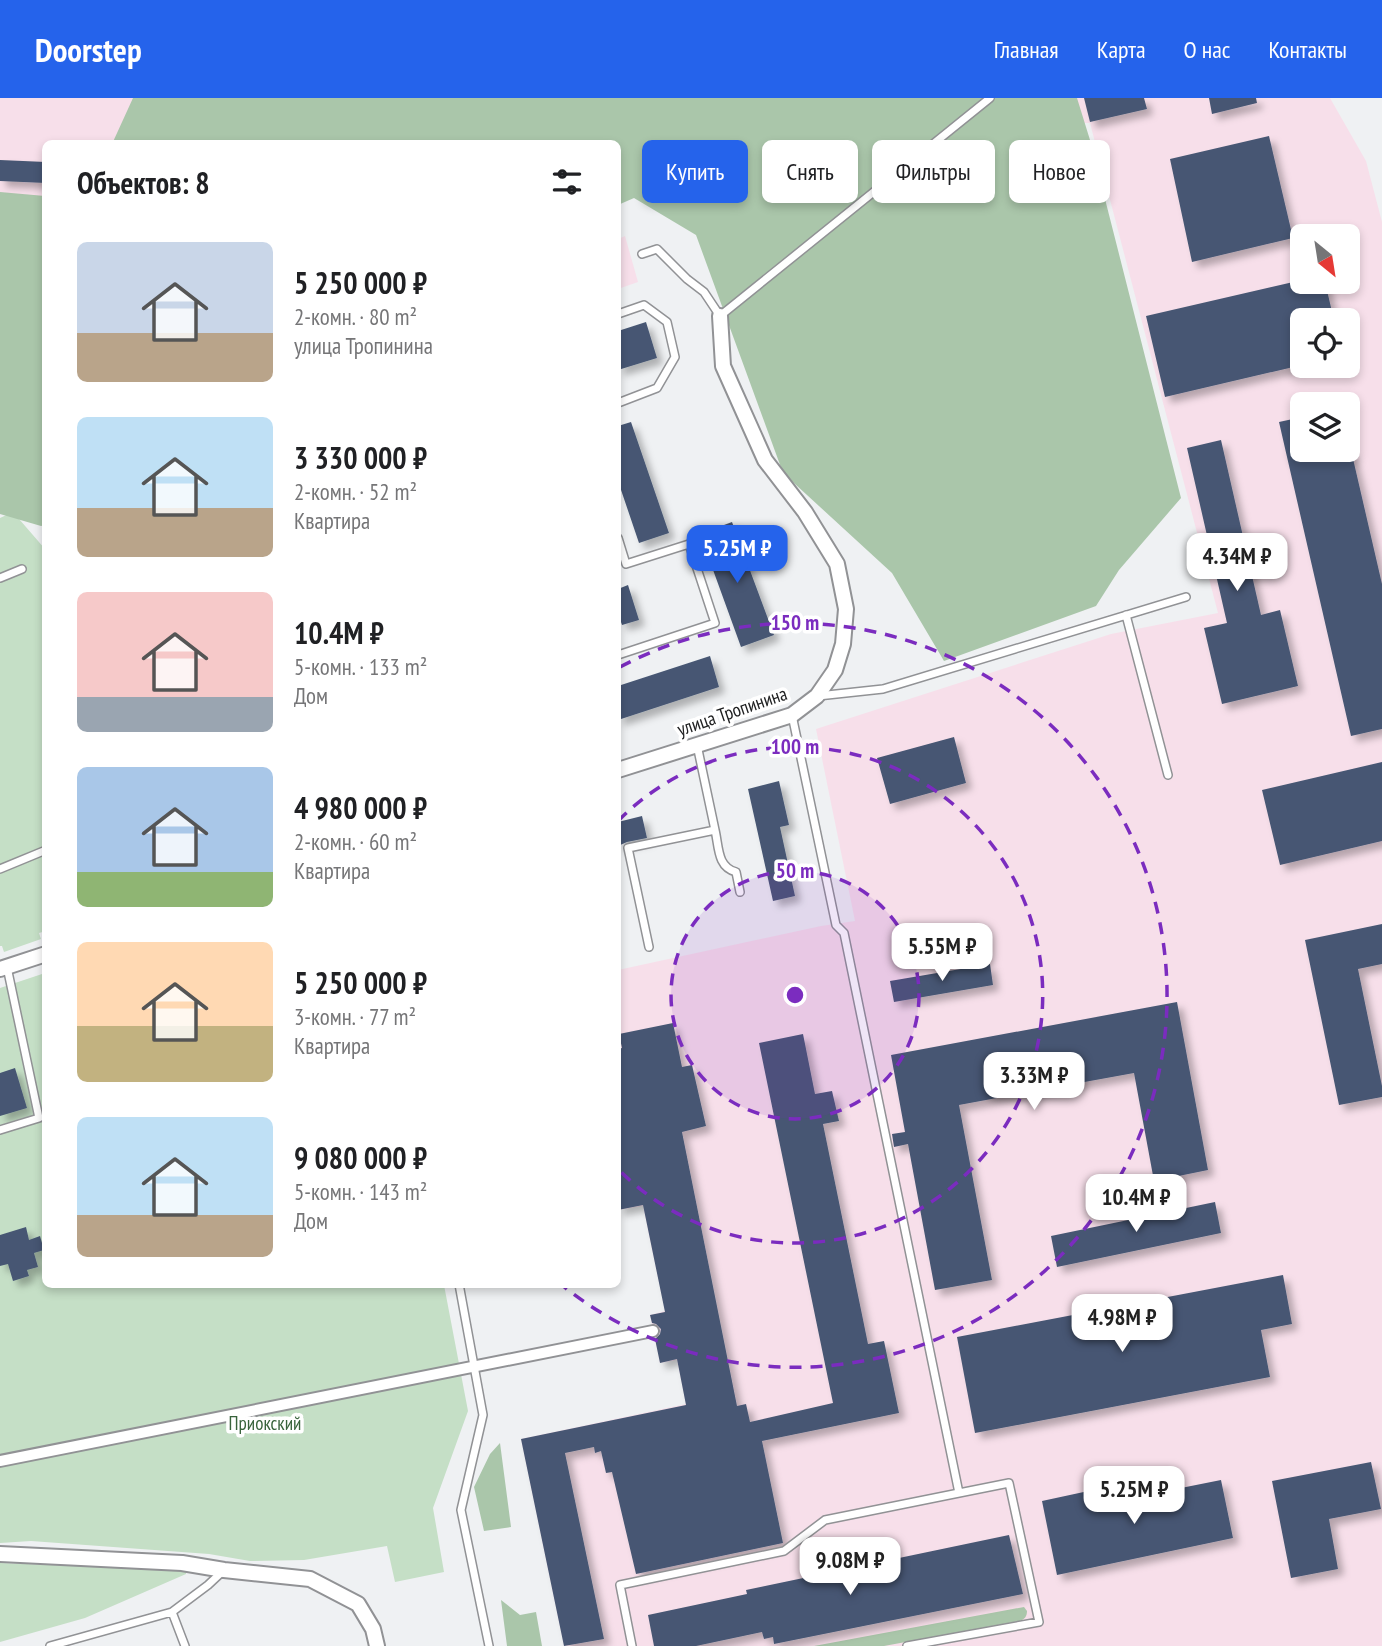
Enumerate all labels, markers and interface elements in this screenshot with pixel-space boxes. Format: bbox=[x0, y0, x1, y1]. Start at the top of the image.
text: Doorstep bbox=[35, 28, 142, 71]
text: Главная bbox=[994, 34, 1059, 65]
text: Карта bbox=[1097, 34, 1146, 65]
text: О нас bbox=[1184, 34, 1230, 65]
text: Контакты bbox=[1268, 34, 1347, 65]
chip: Купить bbox=[642, 140, 748, 203]
chip: Снять bbox=[762, 140, 858, 203]
chip: Фильтры bbox=[872, 140, 995, 203]
chip: Новое bbox=[1009, 140, 1110, 203]
text: Объектов: 8 bbox=[77, 163, 210, 202]
icon: filters bbox=[548, 163, 586, 201]
north arrow bbox=[1290, 224, 1360, 294]
map controls bbox=[1290, 224, 1360, 462]
text: 5 250 000 ₽ bbox=[294, 263, 427, 302]
icon: home bbox=[133, 270, 217, 354]
text: 2-комн. · 80 m² bbox=[294, 302, 417, 331]
button: locate bbox=[1290, 308, 1360, 378]
text: улица Тропинина bbox=[294, 331, 433, 360]
button: layers bbox=[1290, 392, 1360, 462]
text: 3 330 000 ₽ bbox=[294, 438, 427, 477]
icon: home bbox=[133, 445, 217, 529]
text: 2-комн. · 52 m² bbox=[294, 477, 417, 506]
text: Квартира bbox=[294, 506, 370, 535]
pin: 5.25M ₽ bbox=[672, 526, 802, 585]
text: 5.25M ₽ bbox=[703, 533, 771, 562]
pin: 4.34M ₽ bbox=[1172, 533, 1302, 593]
text: 4.34M ₽ bbox=[1203, 541, 1271, 570]
text: 150 m bbox=[771, 609, 819, 636]
text: 10.4M ₽ bbox=[294, 613, 384, 652]
icon: home bbox=[133, 620, 217, 704]
text: 5-комн. · 133 m² bbox=[294, 652, 427, 681]
text: Дом bbox=[294, 681, 328, 710]
street label: улица Тропинина bbox=[674, 681, 790, 741]
text: 100 m bbox=[771, 733, 819, 760]
text: 4 980 000 ₽ bbox=[294, 788, 427, 827]
icon: home bbox=[133, 795, 217, 879]
text: 2-комн. · 60 m² bbox=[294, 827, 417, 856]
text: Квартира bbox=[294, 856, 370, 885]
text: 50 m bbox=[776, 857, 814, 884]
pin: 5.55M ₽ bbox=[877, 924, 1007, 983]
text: 5.55M ₽ bbox=[908, 931, 976, 960]
text: 5 250 000 ₽ bbox=[294, 963, 427, 1002]
icon: home bbox=[133, 970, 217, 1054]
centre of rings bbox=[783, 983, 807, 1007]
text: 3-комн. · 77 m² bbox=[294, 1002, 416, 1031]
text: Квартира bbox=[294, 1031, 370, 1060]
pin: 3.33M ₽ bbox=[969, 1052, 1099, 1112]
text: 3.33M ₽ bbox=[1000, 1060, 1068, 1089]
text: 9 080 000 ₽ bbox=[294, 1138, 427, 1177]
icon: home bbox=[133, 1145, 217, 1229]
pin: 10.4M ₽ bbox=[1071, 1174, 1201, 1234]
text: 5-комн. · 143 m² bbox=[294, 1177, 427, 1206]
text: 10.4M ₽ bbox=[1102, 1182, 1170, 1211]
text: Дом bbox=[294, 1206, 328, 1235]
pin: 4.98M ₽ bbox=[1057, 1294, 1187, 1354]
text: 4.98M ₽ bbox=[1088, 1302, 1156, 1331]
park label: Приокский bbox=[229, 1411, 301, 1435]
pin: 5.25M ₽ bbox=[1069, 1466, 1199, 1526]
text: 5.25M ₽ bbox=[1100, 1474, 1168, 1503]
pin: 9.08M ₽ bbox=[785, 1538, 915, 1597]
text: 9.08M ₽ bbox=[816, 1545, 884, 1574]

